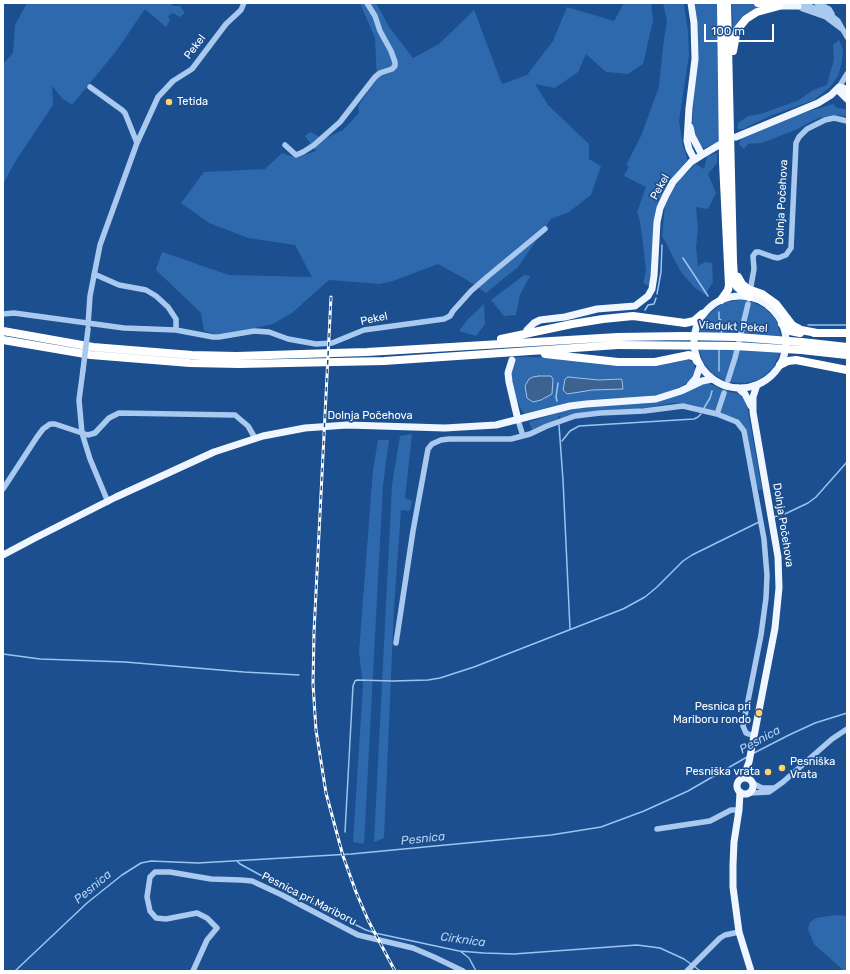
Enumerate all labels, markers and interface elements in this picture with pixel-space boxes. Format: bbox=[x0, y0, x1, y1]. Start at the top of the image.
scale bar bbox=[706, 16, 776, 42]
text: 100 m bbox=[711, 24, 745, 38]
street label: Pekel bbox=[181, 32, 209, 62]
place label: Tetida bbox=[177, 95, 208, 109]
marker: Tetida bbox=[164, 97, 174, 107]
street label: Dolnja Počehova bbox=[773, 159, 791, 245]
street label: Pekel bbox=[648, 172, 672, 202]
street label: Pekel bbox=[359, 310, 389, 328]
street label: Viadukt Pekel bbox=[698, 319, 768, 335]
street label: Dolnja Počehova bbox=[327, 409, 413, 423]
street label: Dolnja Počehova bbox=[770, 482, 796, 568]
place label: Pesnica pri Mariboru rondo bbox=[673, 700, 751, 726]
marker: Pesnica pri Mariboru rondo bbox=[754, 708, 764, 718]
water label: Pesnica bbox=[737, 723, 783, 757]
place label: Pesniška Vrata bbox=[790, 755, 835, 781]
marker: Pesniška Vrata bbox=[777, 763, 787, 773]
place label: Pesniška vrata bbox=[685, 765, 760, 779]
marker: Pesniška vrata bbox=[763, 767, 773, 777]
water label: Pesnica bbox=[400, 830, 446, 848]
water label: Pesnica bbox=[71, 867, 115, 907]
street label: Pesnica pri Mariboru bbox=[260, 869, 358, 929]
water label: Cirknica bbox=[439, 930, 487, 950]

